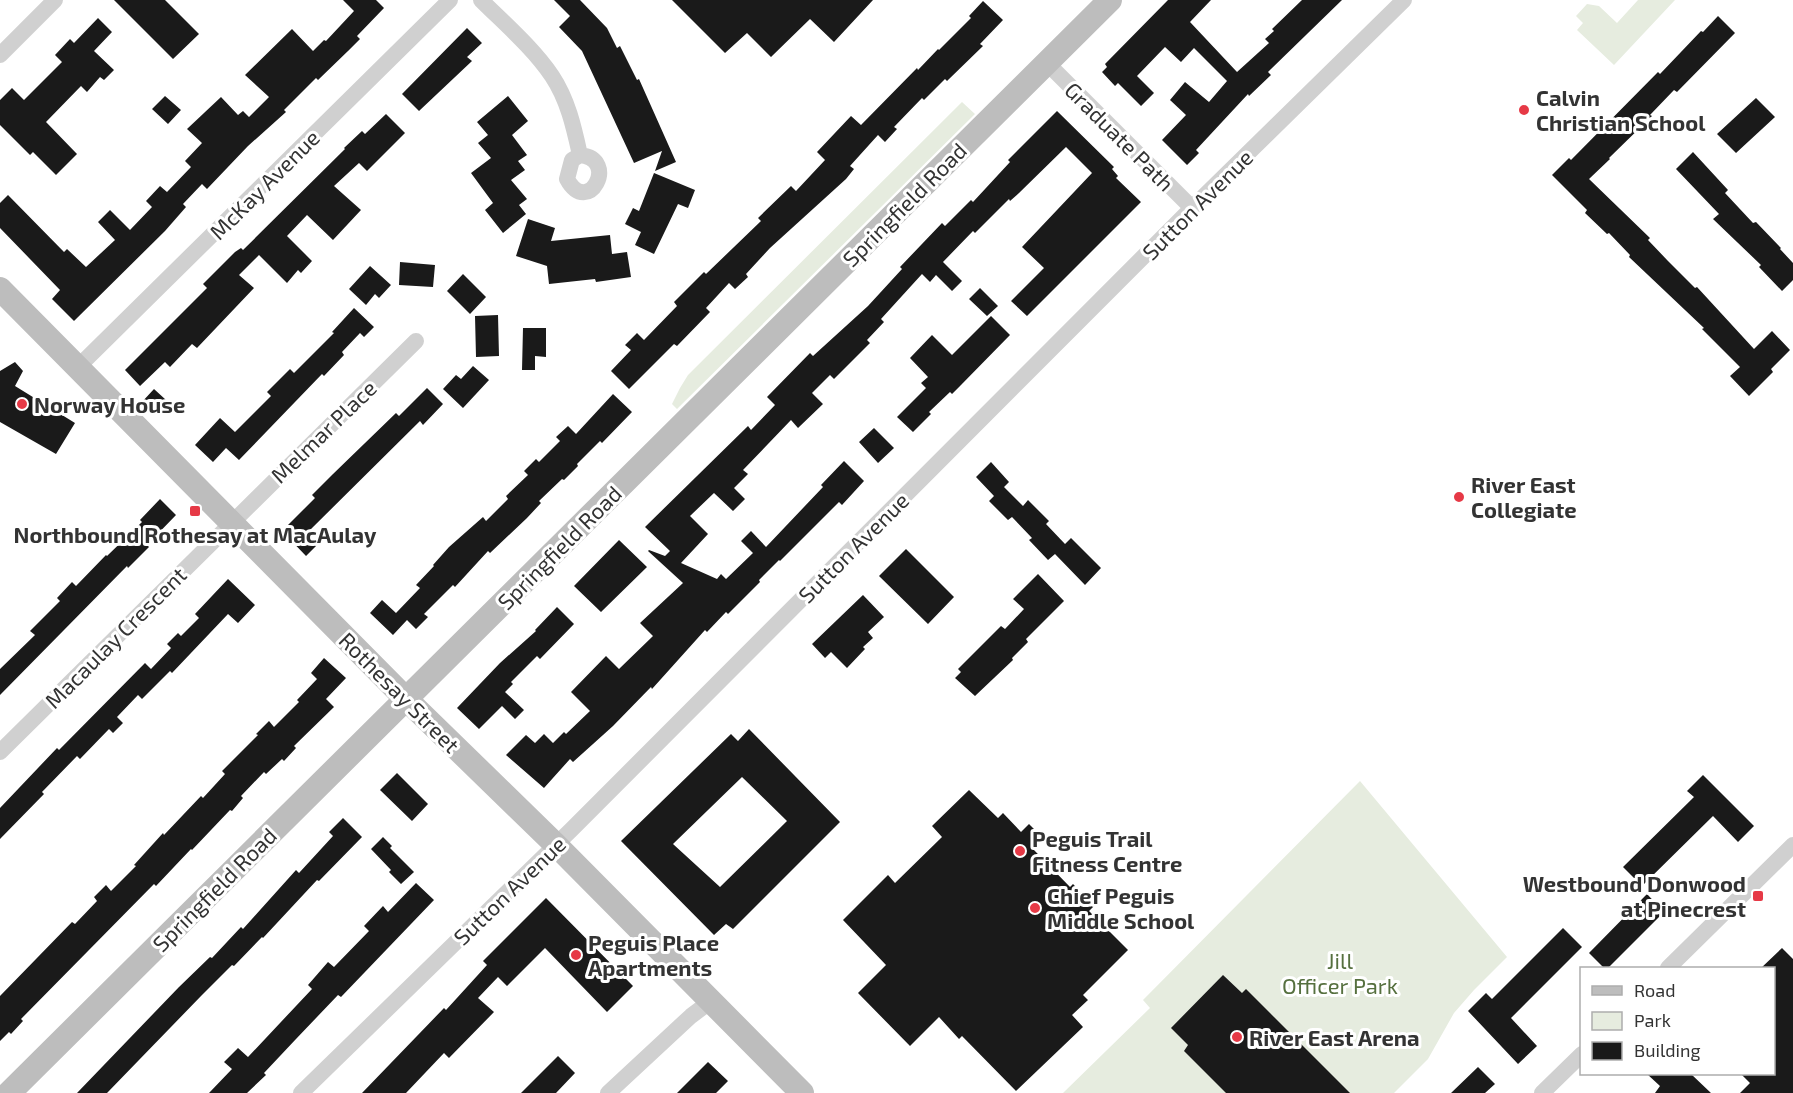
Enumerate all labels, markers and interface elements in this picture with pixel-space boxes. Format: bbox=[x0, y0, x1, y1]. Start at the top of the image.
street label: Graduate Path bbox=[1060, 76, 1180, 196]
place label: Calvin Christian School bbox=[1536, 84, 1706, 135]
marker: Calvin Christian School bbox=[1517, 103, 1531, 117]
street label: McKay Avenue bbox=[204, 124, 324, 244]
street label: Springfield Road bbox=[837, 137, 971, 271]
street label: Sutton Avenue bbox=[1137, 144, 1257, 264]
street label: Melmar Place bbox=[265, 374, 381, 488]
place label: Norway House bbox=[34, 391, 185, 418]
marker: Norway House bbox=[15, 397, 29, 411]
place label: River East Collegiate bbox=[1471, 471, 1577, 522]
street label: Springfield Road bbox=[492, 480, 626, 614]
street label: Sutton Avenue bbox=[793, 487, 913, 607]
marker: River East Collegiate bbox=[1452, 490, 1466, 504]
marker: Northbound Rothesay at MacAulay bbox=[188, 504, 202, 518]
place label: Northbound Rothesay at MacAulay bbox=[14, 521, 377, 548]
street label: Macaulay Crescent bbox=[39, 561, 191, 713]
street label: Rothesay Street bbox=[334, 626, 466, 758]
street label: Springfield Road bbox=[147, 822, 281, 956]
place label: Peguis Trail Fitness Centre bbox=[1032, 825, 1182, 876]
street label: Sutton Avenue bbox=[448, 830, 570, 950]
marker: Peguis Trail Fitness Centre bbox=[1013, 844, 1027, 858]
place label: Westbound Donwood at Pinecrest bbox=[1523, 870, 1746, 921]
place label: Chief Peguis Middle School bbox=[1047, 882, 1195, 933]
marker: Westbound Donwood at Pinecrest bbox=[1751, 889, 1765, 903]
marker: Chief Peguis Middle School bbox=[1028, 901, 1042, 915]
place label: Peguis Place Apartments bbox=[588, 929, 719, 980]
park label: Jill Officer Park bbox=[1282, 947, 1398, 998]
marker: Peguis Place Apartments bbox=[569, 948, 583, 962]
legend bbox=[1580, 967, 1775, 1075]
text: Road bbox=[1634, 979, 1675, 1001]
text: Park bbox=[1634, 1009, 1671, 1031]
place label: River East Arena bbox=[1249, 1024, 1420, 1050]
marker: River East Arena bbox=[1230, 1030, 1244, 1044]
text: Building bbox=[1634, 1039, 1701, 1061]

